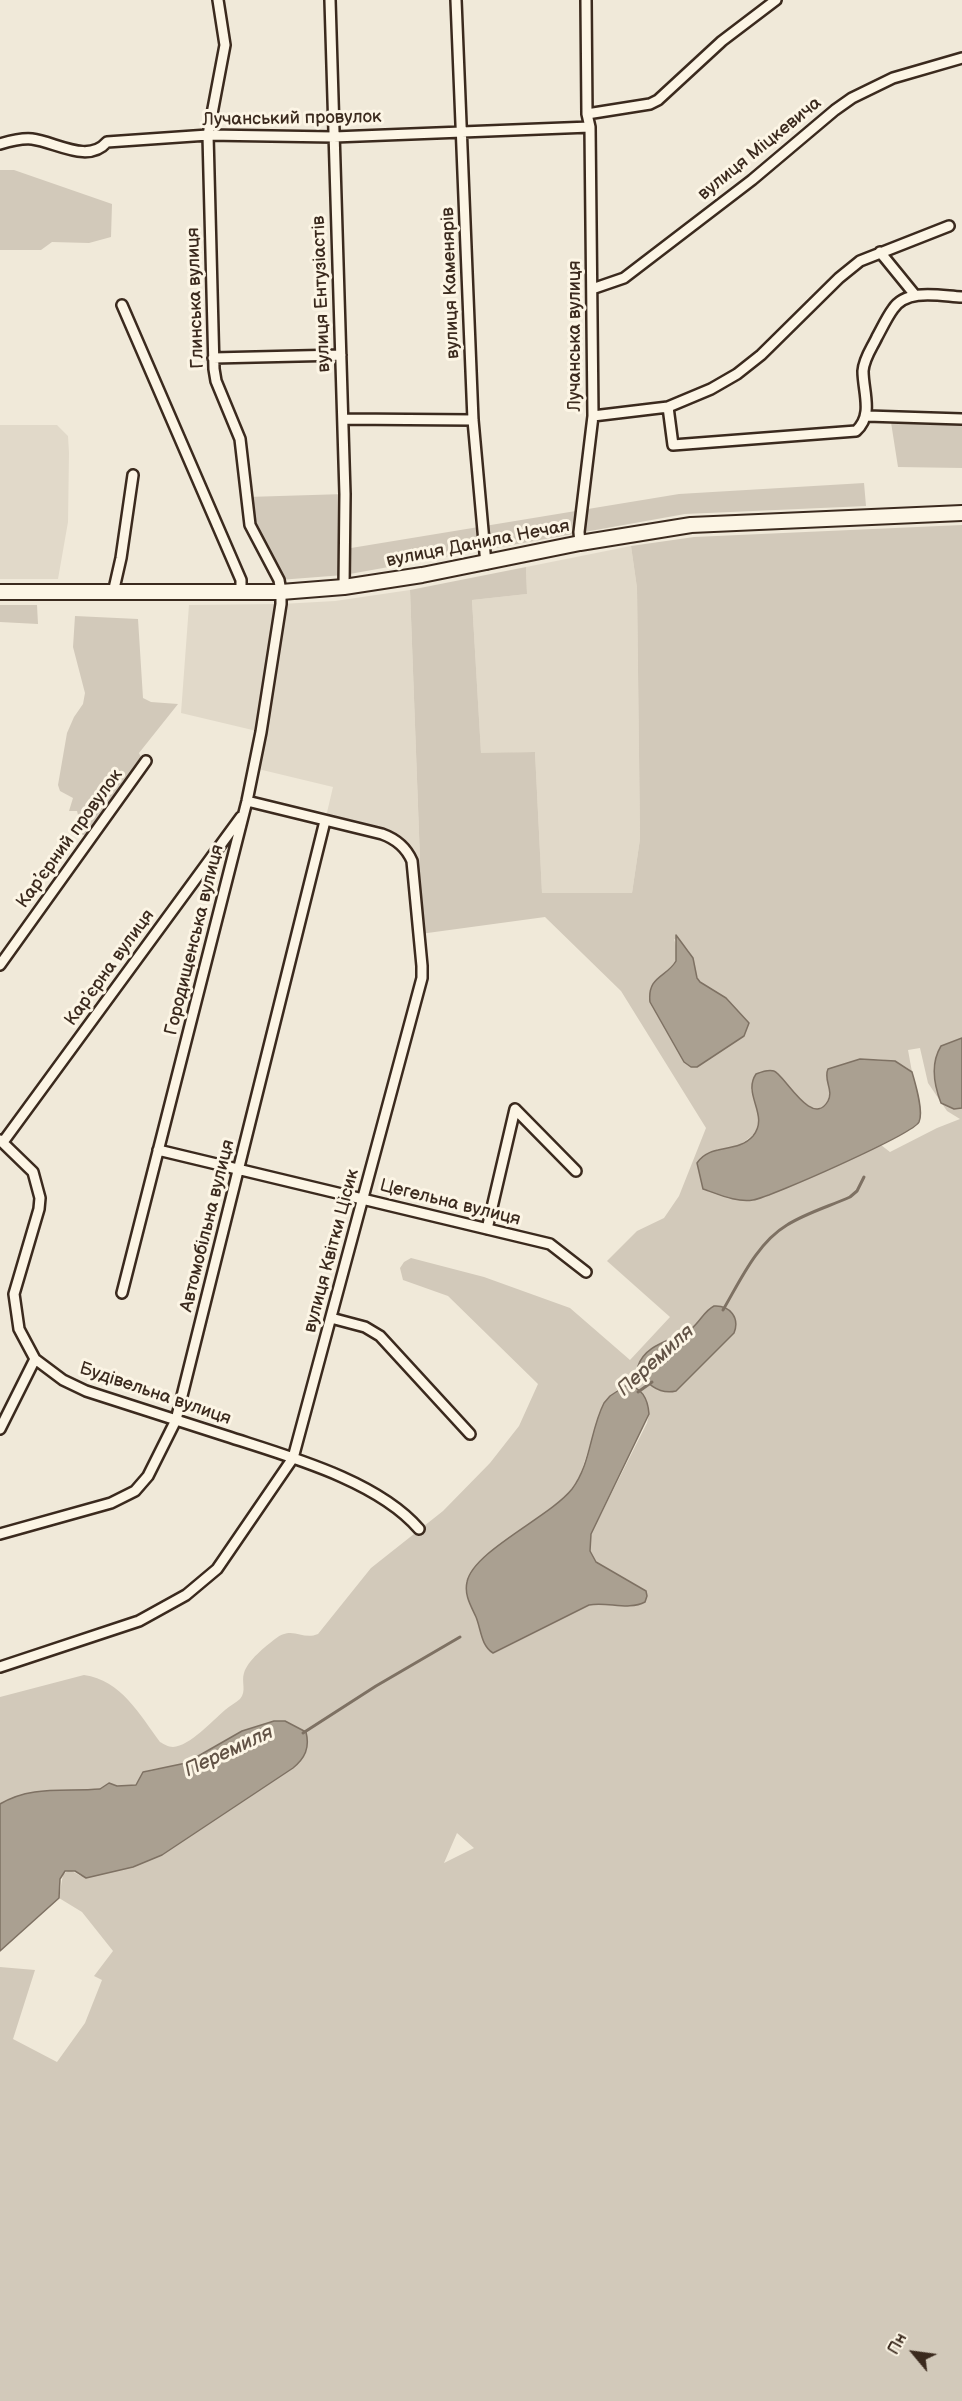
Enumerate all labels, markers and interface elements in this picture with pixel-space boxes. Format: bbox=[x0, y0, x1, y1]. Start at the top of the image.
street label: вулиця Міцкевича bbox=[694, 93, 826, 205]
street label: Лучанський провулок bbox=[202, 107, 382, 131]
street label: вулиця Каменярів bbox=[438, 207, 464, 359]
street label: вулиця Ентузіастів bbox=[308, 215, 336, 373]
street label: Глинська вулиця bbox=[183, 227, 209, 369]
street label: Лучанська вулиця bbox=[564, 261, 586, 411]
street label: вулиця Данила Нечая bbox=[385, 516, 571, 572]
street label: Карʼєрний провулок bbox=[12, 765, 128, 913]
street label: Городищенська вулиця bbox=[161, 843, 229, 1037]
street label: Карʼєрна вулиця bbox=[61, 906, 159, 1030]
street label: Автомобільна вулиця bbox=[176, 1138, 240, 1314]
street label: вулиця Квітки Цісик bbox=[300, 1167, 364, 1335]
street label: Цегельна вулиця bbox=[377, 1175, 523, 1231]
water label: Перемиля bbox=[613, 1320, 699, 1402]
street label: Будівельна вулиця bbox=[76, 1358, 234, 1430]
water label: Перемиля bbox=[181, 1721, 277, 1783]
north arrow bbox=[884, 2323, 944, 2383]
text: Пн bbox=[884, 2330, 911, 2358]

